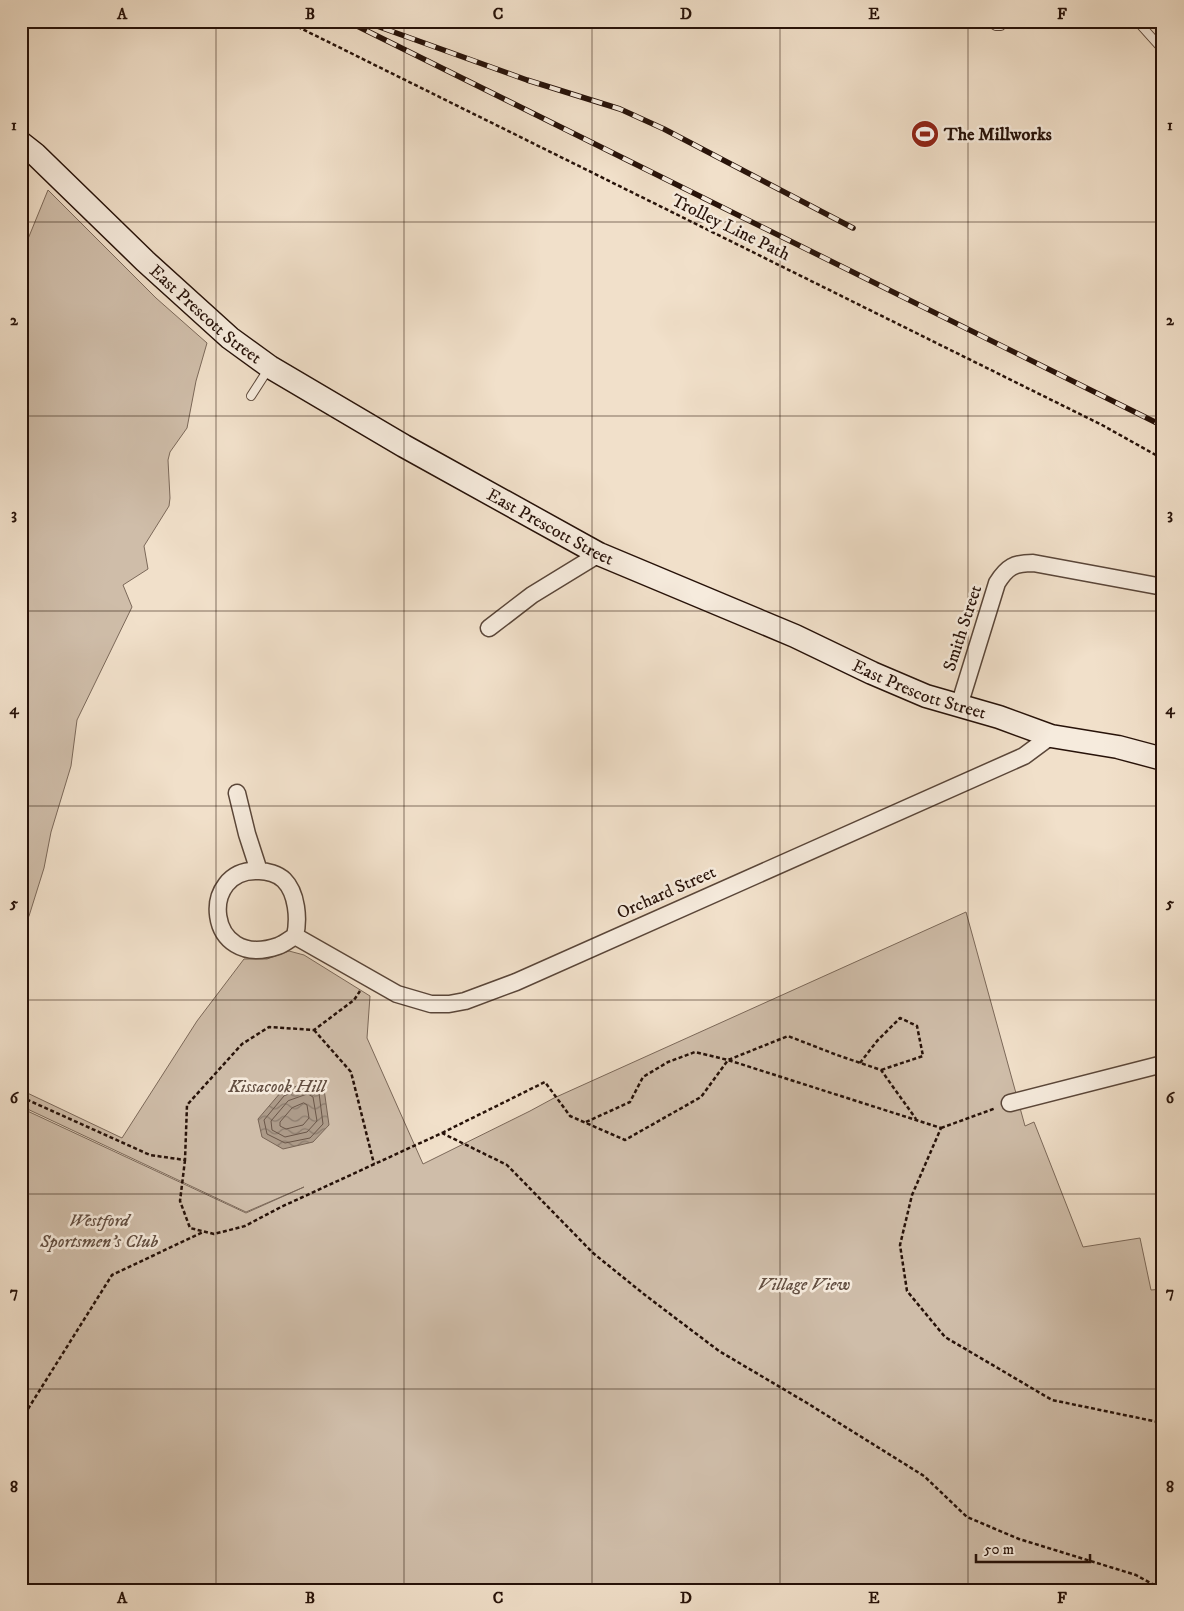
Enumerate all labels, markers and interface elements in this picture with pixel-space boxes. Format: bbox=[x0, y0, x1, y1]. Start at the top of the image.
text: A bbox=[116, 4, 128, 24]
text: B bbox=[305, 4, 315, 24]
text: C bbox=[493, 4, 503, 24]
text: D bbox=[680, 4, 692, 24]
text: E bbox=[868, 4, 880, 24]
text: F bbox=[1057, 4, 1067, 24]
text: 1 bbox=[11, 115, 17, 135]
text: 1 bbox=[1167, 115, 1173, 135]
sports icon: The Millworks bbox=[910, 119, 940, 149]
place label: The Millworks bbox=[943, 124, 1052, 146]
street label: Trolley Line Path bbox=[668, 190, 794, 266]
street label: East Prescott Street bbox=[144, 260, 266, 369]
text: 2 bbox=[10, 310, 19, 330]
text: 2 bbox=[1166, 310, 1175, 330]
street label: East Prescott Street bbox=[483, 484, 617, 571]
text: 3 bbox=[11, 504, 17, 524]
text: 3 bbox=[1167, 504, 1173, 524]
street label: Smith Street bbox=[939, 582, 987, 674]
street label: East Prescott Street bbox=[848, 655, 989, 725]
text: 4 bbox=[8, 699, 19, 719]
text: 4 bbox=[1164, 699, 1175, 719]
street label: Orchard Street bbox=[613, 861, 720, 925]
text: 5 bbox=[9, 893, 18, 913]
text: 5 bbox=[1165, 893, 1174, 913]
park label: Kissacook Hill bbox=[227, 1076, 328, 1098]
text: 6 bbox=[10, 1088, 20, 1108]
text: 6 bbox=[1166, 1088, 1176, 1108]
park label: Westford Sportsmen’s Club bbox=[39, 1210, 158, 1253]
park label: Village View bbox=[758, 1274, 850, 1296]
text: 7 bbox=[10, 1282, 18, 1302]
text: 7 bbox=[1166, 1282, 1174, 1302]
text: 8 bbox=[10, 1477, 18, 1497]
text: 8 bbox=[1166, 1477, 1174, 1497]
scale bar bbox=[976, 1531, 1090, 1563]
text: 50 m bbox=[984, 1540, 1014, 1559]
text: A bbox=[116, 1588, 128, 1608]
text: B bbox=[305, 1588, 315, 1608]
text: C bbox=[493, 1588, 503, 1608]
text: D bbox=[680, 1588, 692, 1608]
text: E bbox=[868, 1588, 880, 1608]
text: F bbox=[1057, 1588, 1067, 1608]

